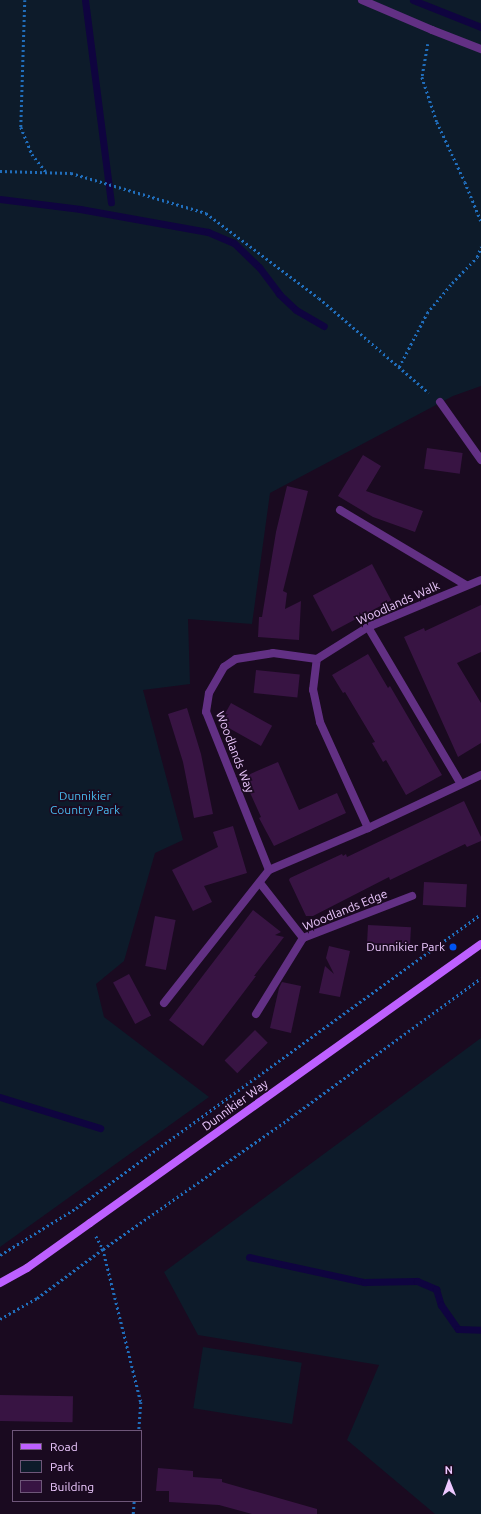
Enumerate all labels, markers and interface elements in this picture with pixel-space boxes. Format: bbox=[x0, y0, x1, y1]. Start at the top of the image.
street label: Woodlands Walk bbox=[354, 578, 442, 628]
street label: Woodlands Way bbox=[213, 709, 257, 795]
park label: Dunnikier Country Park bbox=[50, 789, 120, 817]
street label: Woodlands Edge bbox=[300, 886, 390, 934]
place label: Dunnikier Park bbox=[366, 940, 445, 954]
marker: Dunnikier Park bbox=[448, 942, 458, 952]
street label: Dunnikier Way bbox=[199, 1076, 271, 1134]
legend bbox=[12, 1430, 142, 1502]
text: Road bbox=[50, 1440, 78, 1453]
text: Park bbox=[50, 1460, 74, 1473]
north arrow bbox=[429, 1462, 469, 1502]
text: N bbox=[445, 1464, 453, 1476]
text: Building bbox=[50, 1480, 94, 1493]

